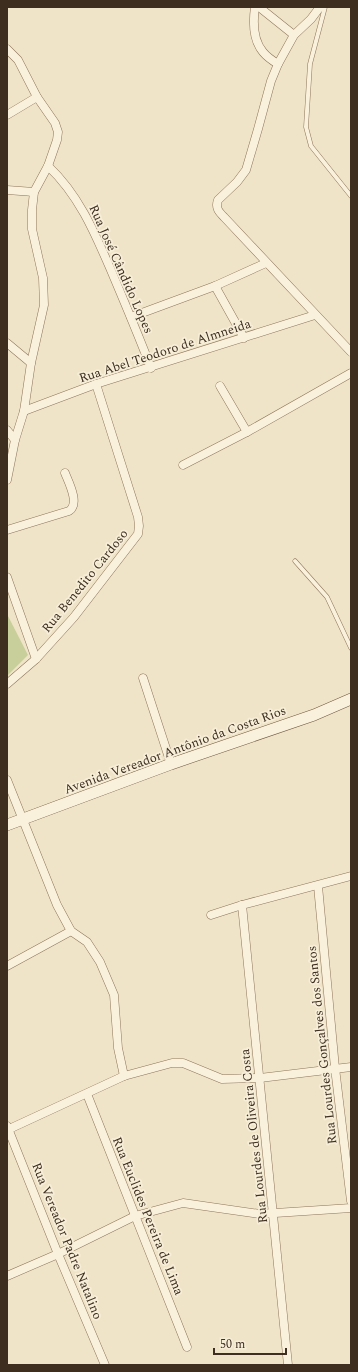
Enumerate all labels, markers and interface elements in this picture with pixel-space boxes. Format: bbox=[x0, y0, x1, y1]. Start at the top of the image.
street label: Rua José Cândido Lopes bbox=[84, 201, 158, 337]
street label: Rua Abel Teodoro de Almneida bbox=[76, 313, 254, 388]
street label: Rua Benedito Cardoso bbox=[37, 525, 133, 637]
street label: Avenida Vereador Antônio da Costa Rios bbox=[61, 700, 289, 800]
street label: Rua Lourdes Gonçalves dos Santos bbox=[302, 945, 342, 1145]
street label: Rua Lourdes de Oliveira Costa bbox=[235, 1047, 273, 1224]
street label: Rua Euclides Pereira de Lima bbox=[107, 1134, 189, 1299]
street label: Rua Vereador Padre Natalino bbox=[26, 1160, 108, 1322]
scale bar bbox=[214, 1330, 286, 1356]
text: 50 m bbox=[220, 1335, 245, 1354]

